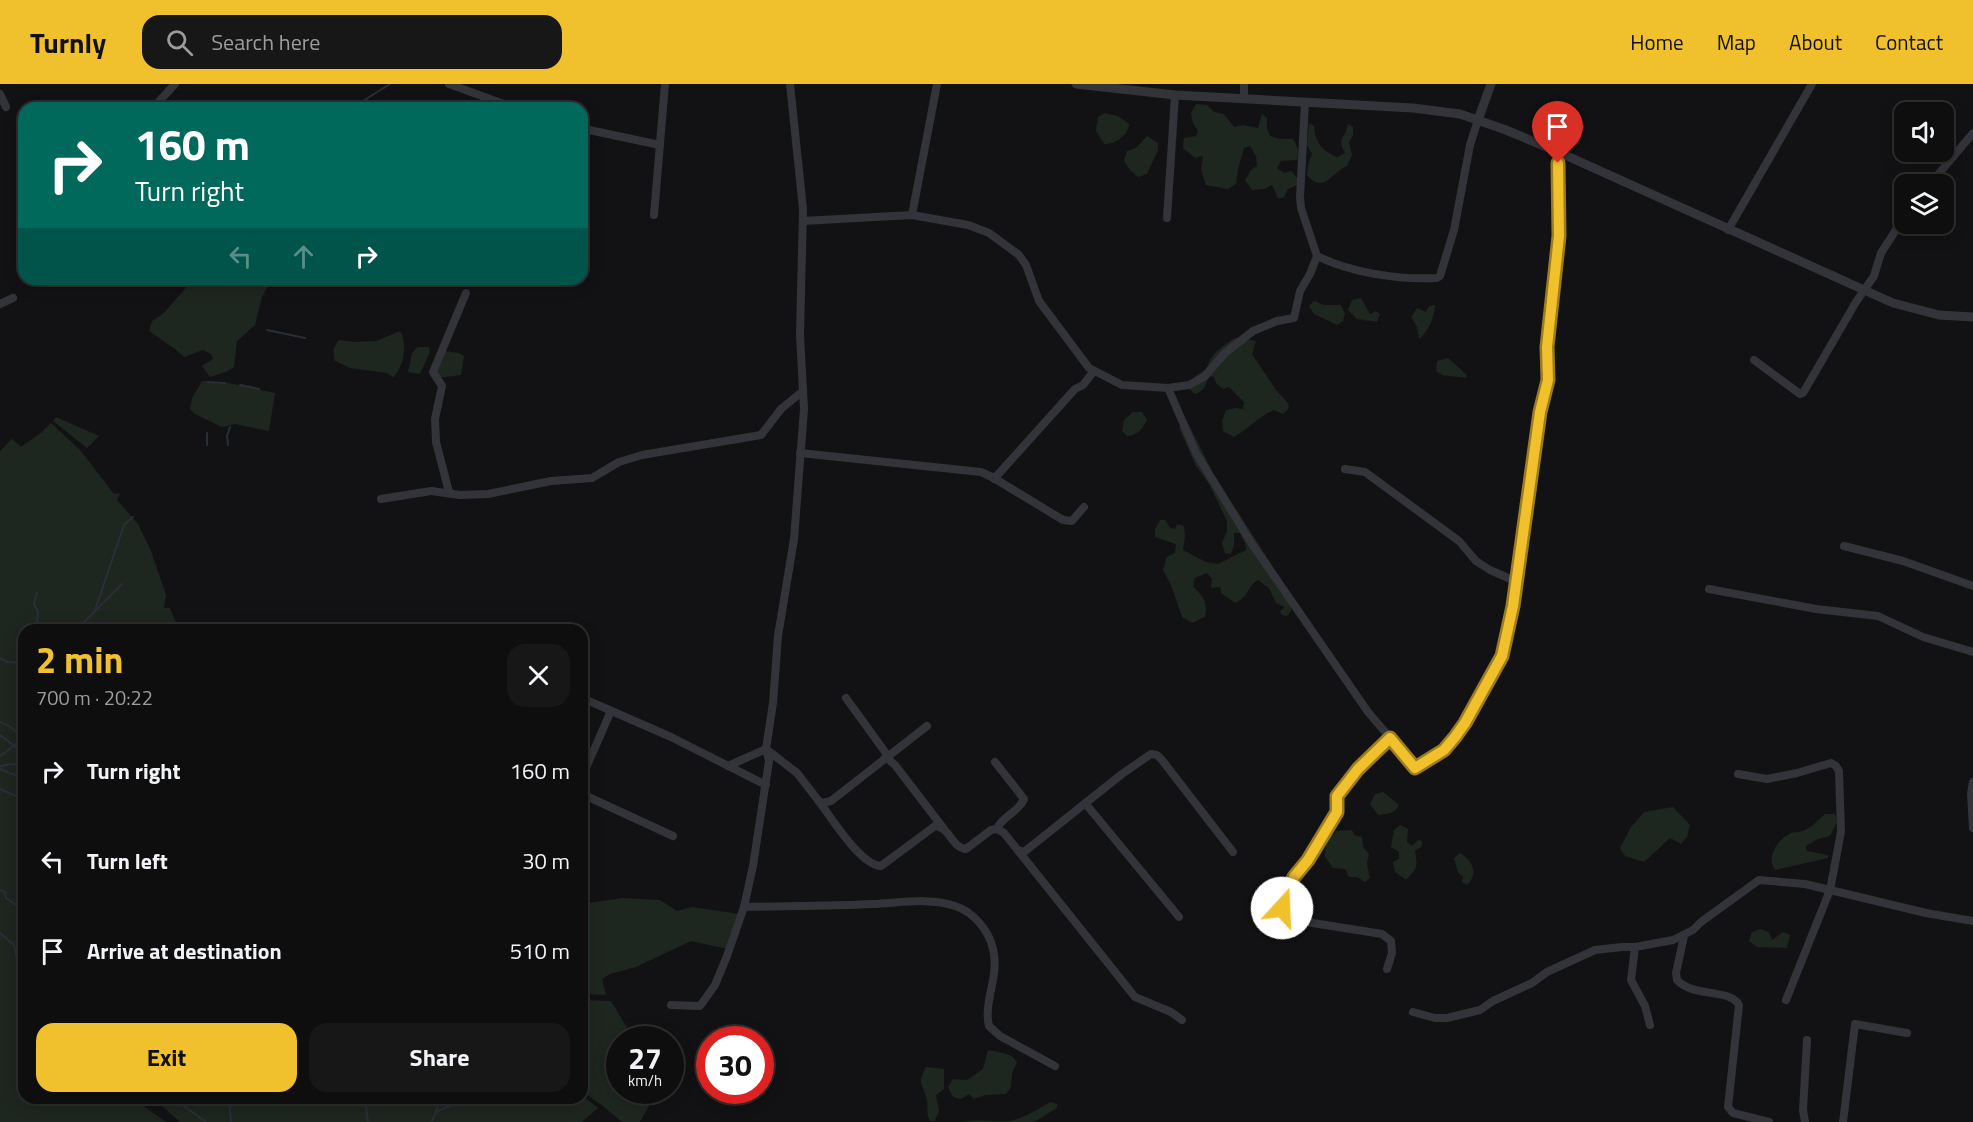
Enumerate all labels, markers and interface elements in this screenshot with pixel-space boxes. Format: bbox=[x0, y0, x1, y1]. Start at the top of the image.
search box bbox=[142, 15, 562, 69]
text: Turnly bbox=[30, 21, 106, 64]
text: Search here bbox=[211, 25, 320, 59]
icon: search bbox=[163, 26, 196, 59]
text: Home bbox=[1630, 26, 1684, 58]
text: Map bbox=[1717, 26, 1756, 58]
text: About bbox=[1789, 26, 1842, 58]
text: Contact bbox=[1875, 26, 1943, 58]
pin bbox=[1532, 101, 1583, 163]
map controls bbox=[1894, 102, 1954, 234]
button: sound bbox=[1894, 102, 1954, 162]
icon: arrive bbox=[1541, 110, 1574, 143]
text: 160 m bbox=[135, 112, 250, 176]
icon: right bbox=[36, 126, 114, 204]
text: Turn right bbox=[135, 170, 244, 211]
button: layers bbox=[1894, 174, 1954, 234]
icon: left bbox=[224, 240, 257, 273]
icon: ahead bbox=[287, 240, 320, 273]
icon: right bbox=[350, 240, 383, 273]
text: 2 min bbox=[36, 632, 123, 687]
button: close bbox=[507, 644, 570, 707]
text: 700 m · 20:22 bbox=[36, 682, 153, 713]
text: Turn right bbox=[87, 754, 181, 788]
text: 160 m bbox=[510, 754, 570, 788]
icon: right bbox=[36, 755, 69, 788]
text: Turn left bbox=[87, 844, 168, 878]
text: 30 m bbox=[522, 844, 570, 878]
icon: left bbox=[36, 845, 69, 878]
position arrow bbox=[1250, 876, 1314, 940]
text: Arrive at destination bbox=[87, 934, 282, 968]
text: 510 m bbox=[510, 934, 570, 968]
icon: arrive bbox=[36, 935, 69, 968]
button: Exit bbox=[36, 1023, 297, 1092]
button: Share bbox=[309, 1023, 570, 1092]
speed limit sign: 30 bbox=[696, 1026, 774, 1104]
text: 27 bbox=[628, 1035, 662, 1081]
text: km/h bbox=[628, 1069, 662, 1092]

